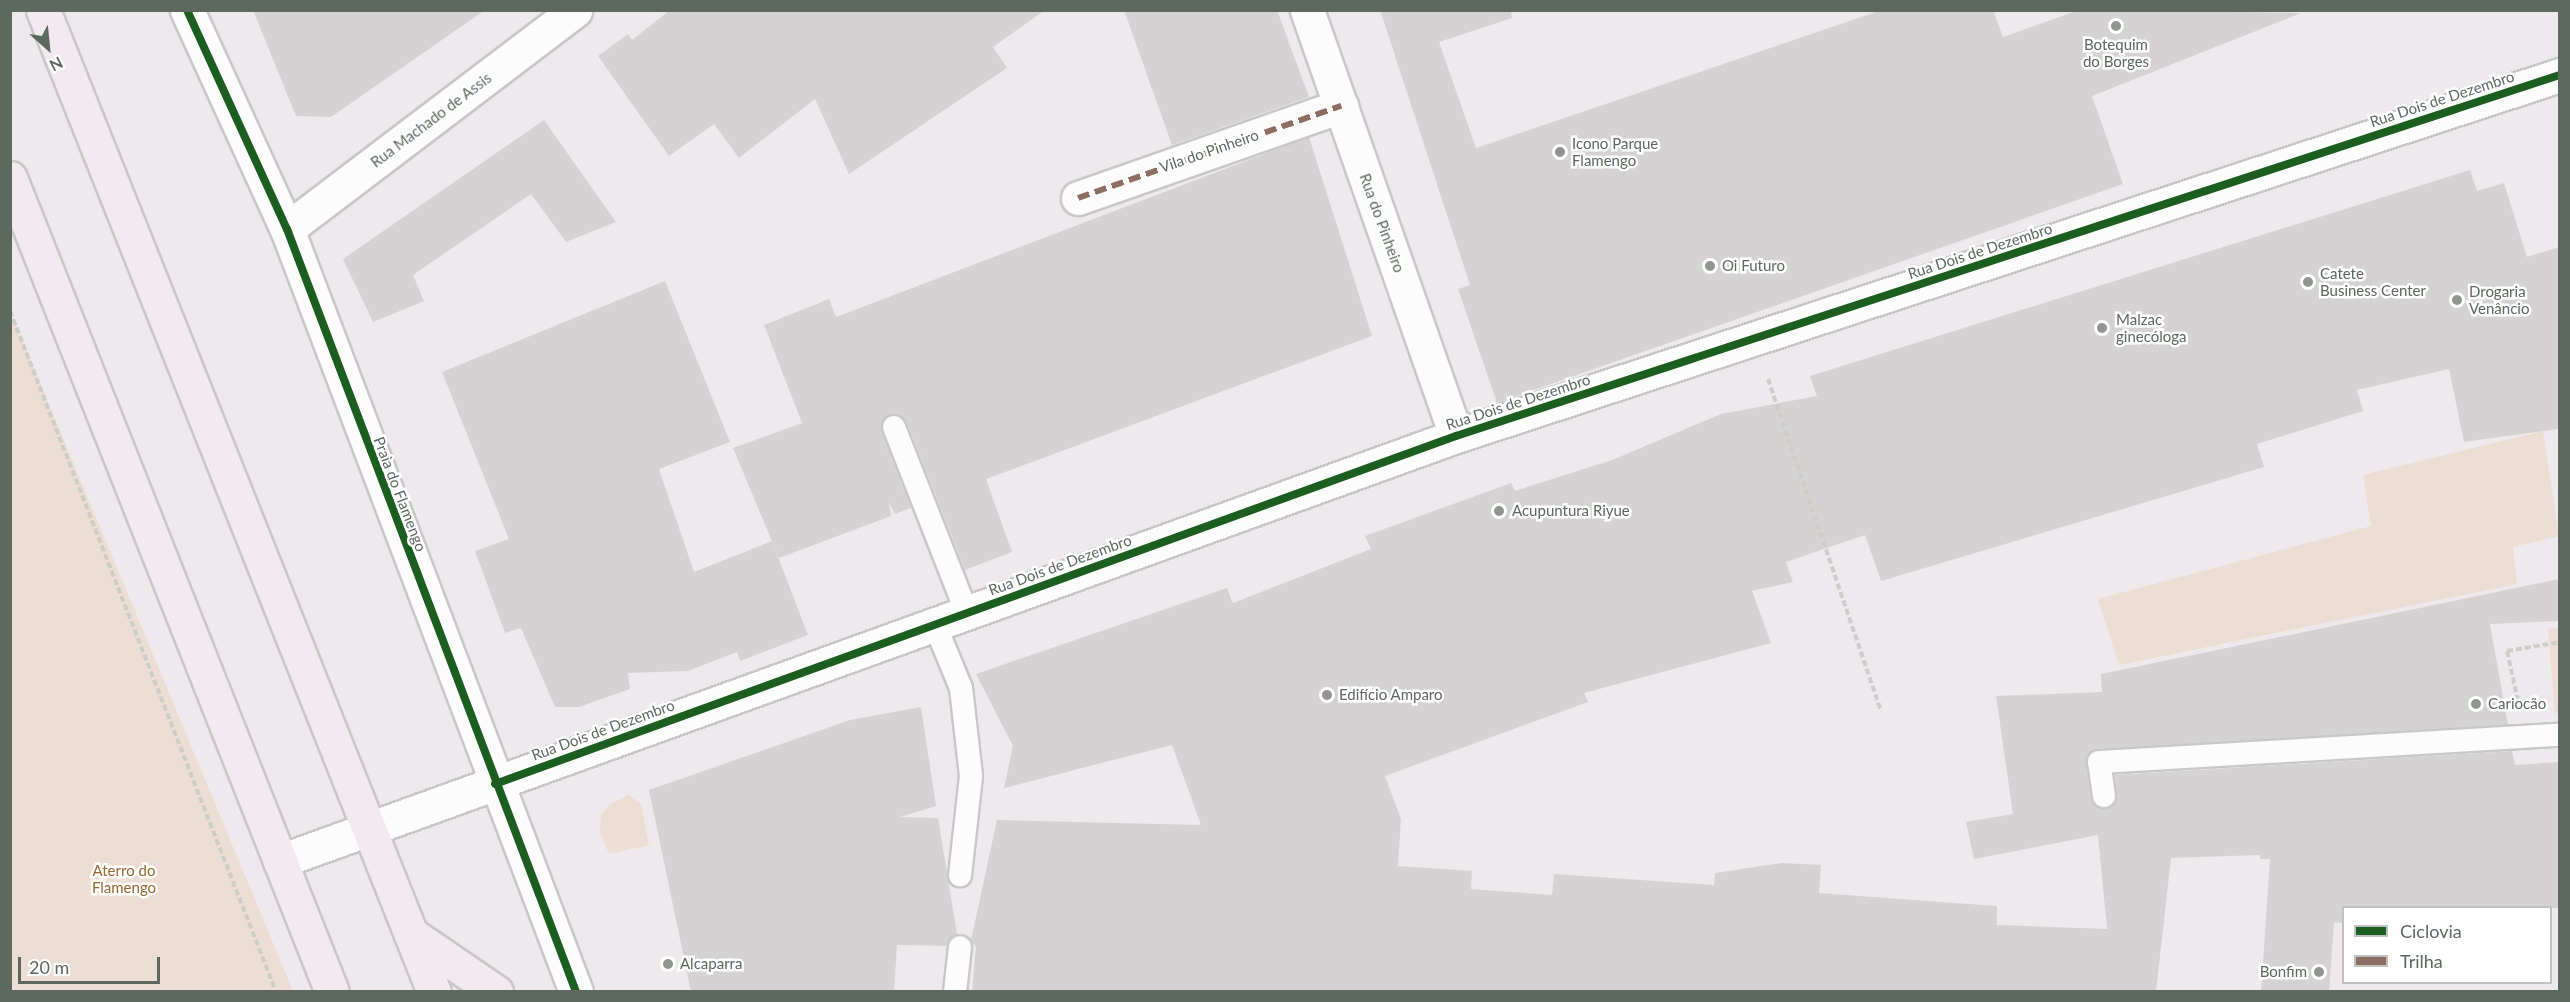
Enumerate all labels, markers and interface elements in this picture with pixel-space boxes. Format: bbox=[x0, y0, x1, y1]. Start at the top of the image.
north arrow bbox=[18, 18, 78, 78]
marker: Botequim do Borges bbox=[2109, 19, 2123, 33]
place label: Botequim do Borges bbox=[2083, 35, 2149, 70]
text: N bbox=[47, 53, 66, 76]
street label: Rua Dois de Dezembro bbox=[2367, 67, 2517, 131]
street label: Rua Machado de Assis bbox=[367, 69, 495, 171]
street label: Vila do Pinheiro bbox=[1157, 126, 1261, 176]
place label: Icono Parque Flamengo bbox=[1572, 134, 1658, 169]
marker: Icono Parque Flamengo bbox=[1553, 145, 1567, 159]
street label: Rua do Pinheiro bbox=[1356, 171, 1408, 275]
street label: Rua Dois de Dezembro bbox=[1905, 219, 2055, 283]
place label: Oi Futuro bbox=[1722, 257, 1785, 275]
marker: Oi Futuro bbox=[1703, 259, 1717, 273]
place label: Catete Business Center bbox=[2320, 264, 2426, 299]
marker: Catete Business Center bbox=[2301, 275, 2315, 289]
place label: Drogaria Venâncio bbox=[2469, 282, 2529, 317]
marker: Drogaria Venâncio bbox=[2450, 293, 2464, 307]
place label: Malzac ginecóloga bbox=[2116, 310, 2186, 345]
marker: Malzac ginecóloga bbox=[2093, 319, 2111, 337]
street label: Rua Dois de Dezembro bbox=[1443, 370, 1593, 434]
street label: Praia do Flamengo bbox=[370, 434, 430, 554]
marker: Acupuntura Riyue bbox=[1490, 502, 1508, 520]
place label: Acupuntura Riyue bbox=[1512, 502, 1630, 520]
street label: Rua Dois de Dezembro bbox=[986, 531, 1134, 599]
place label: Edifício Amparo bbox=[1339, 686, 1443, 704]
marker: Edifício Amparo bbox=[1320, 688, 1334, 702]
place label: Cariocão bbox=[2488, 695, 2546, 713]
street label: Rua Dois de Dezembro bbox=[529, 696, 677, 764]
marker: Cariocão bbox=[2469, 697, 2483, 711]
park label: Aterro do Flamengo bbox=[92, 861, 156, 896]
legend bbox=[2342, 906, 2552, 984]
text: Ciclovia bbox=[2400, 920, 2462, 942]
scale bar bbox=[21, 945, 164, 983]
text: Trilha bbox=[2400, 950, 2443, 972]
place label: Alcaparra bbox=[680, 955, 742, 973]
text: 20 m bbox=[29, 956, 69, 978]
marker: Alcaparra bbox=[661, 957, 675, 971]
place label: Bonfim bbox=[2260, 963, 2307, 981]
marker: Bonfim bbox=[2312, 965, 2326, 979]

